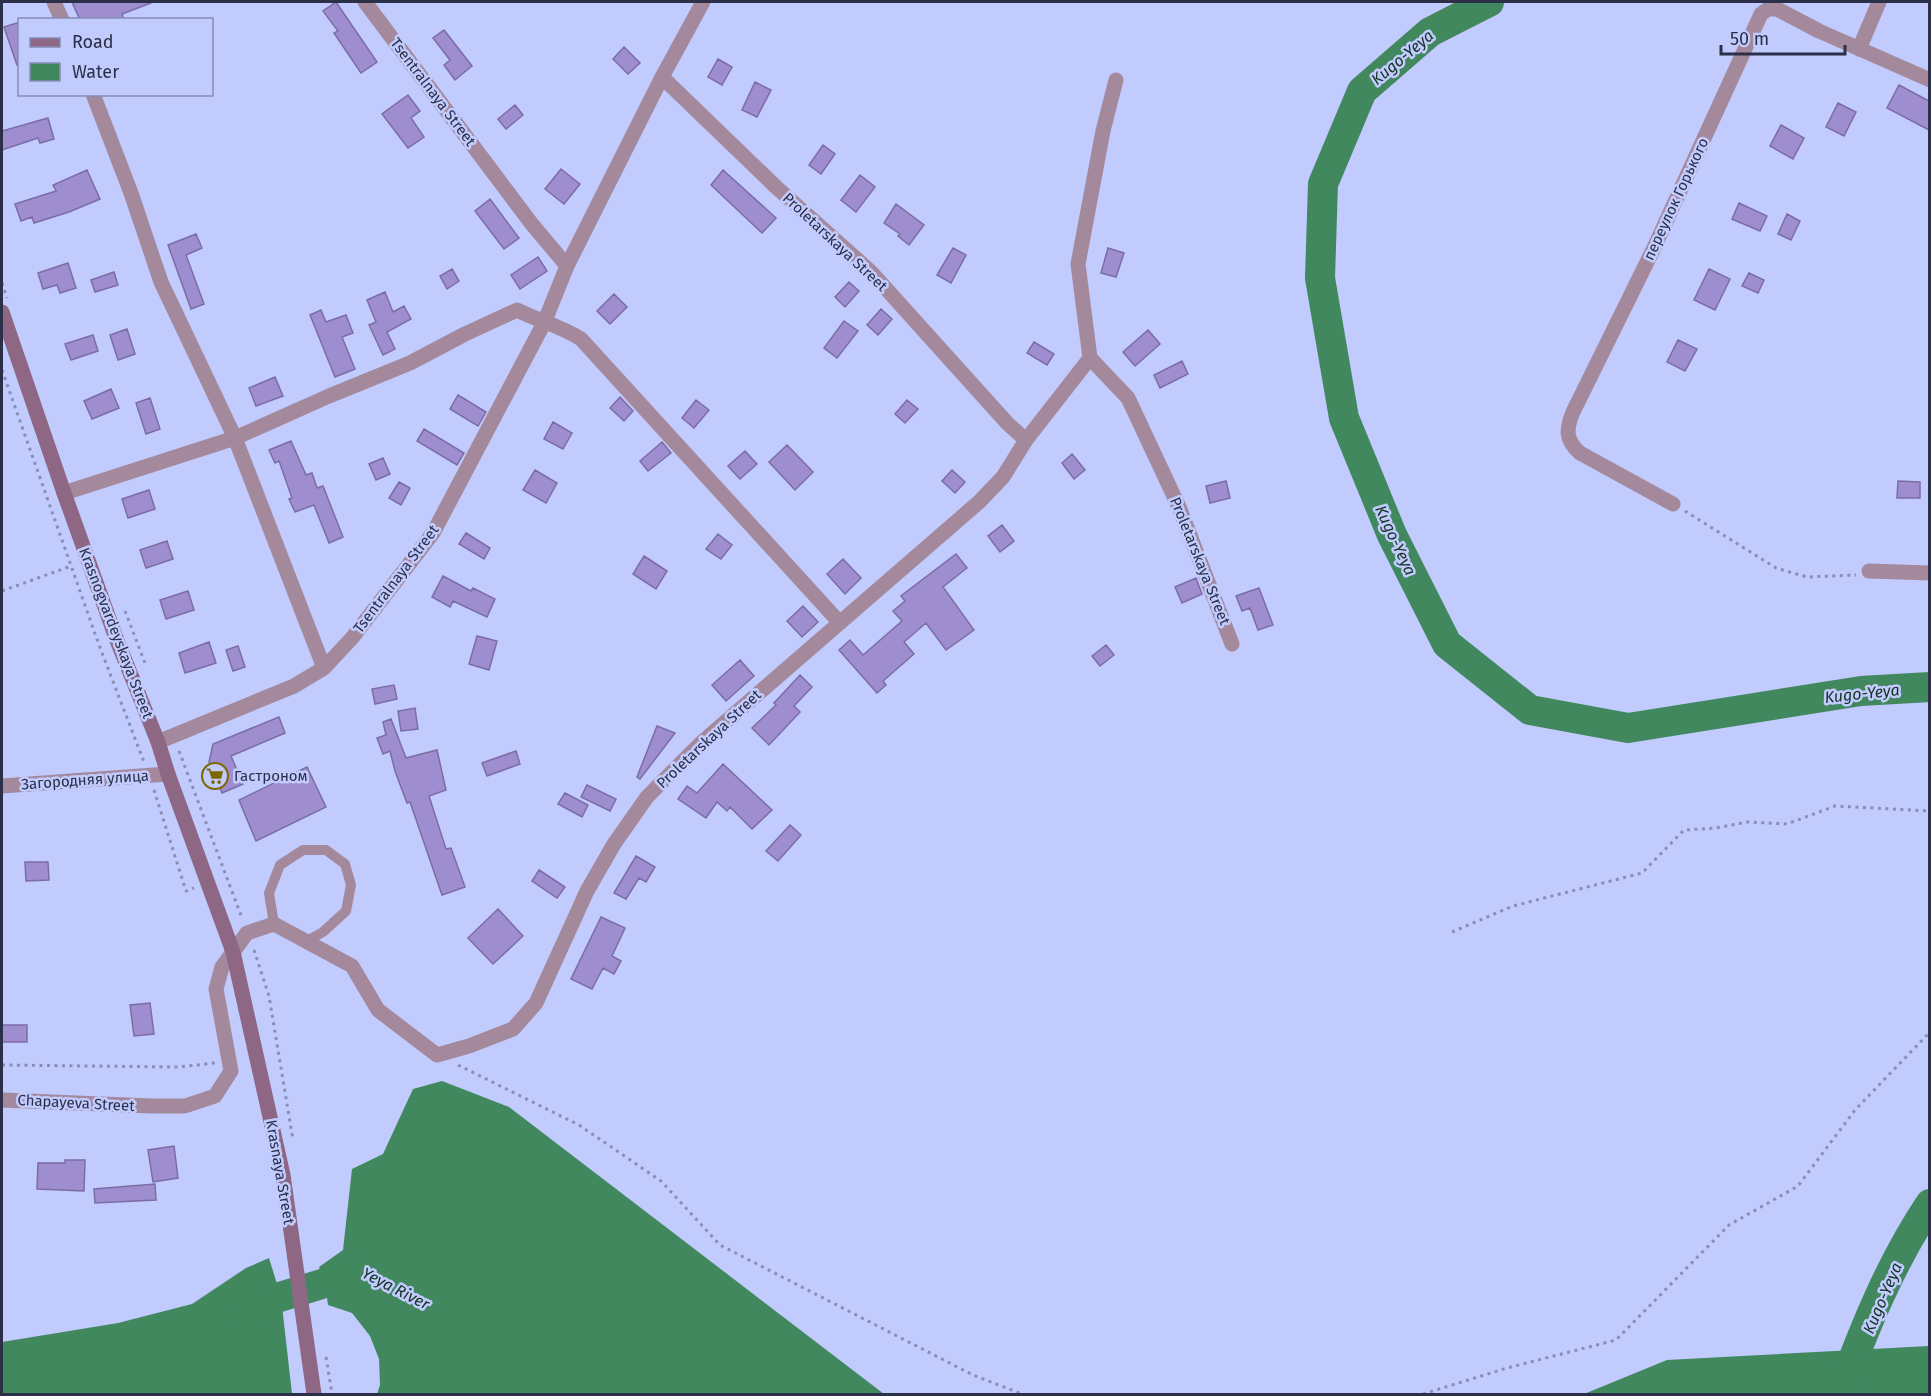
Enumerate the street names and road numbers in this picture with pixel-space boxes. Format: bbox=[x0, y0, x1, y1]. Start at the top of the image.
street label: Tsentralnaya Street bbox=[386, 34, 480, 150]
street label: переулок Горького bbox=[1640, 135, 1712, 263]
street label: Proletarskaya Street bbox=[779, 189, 891, 295]
street label: Proletarskaya Street bbox=[1166, 494, 1234, 628]
street label: Tsentralnaya Street bbox=[349, 521, 443, 637]
street label: Krasnogvardeyskaya Street bbox=[75, 545, 157, 722]
street label: Proletarskaya Street bbox=[653, 686, 765, 792]
street label: Загородняя улица bbox=[21, 767, 149, 793]
street label: Chapayeva Street bbox=[17, 1091, 136, 1115]
street label: Krasnaya Street bbox=[262, 1118, 298, 1226]

